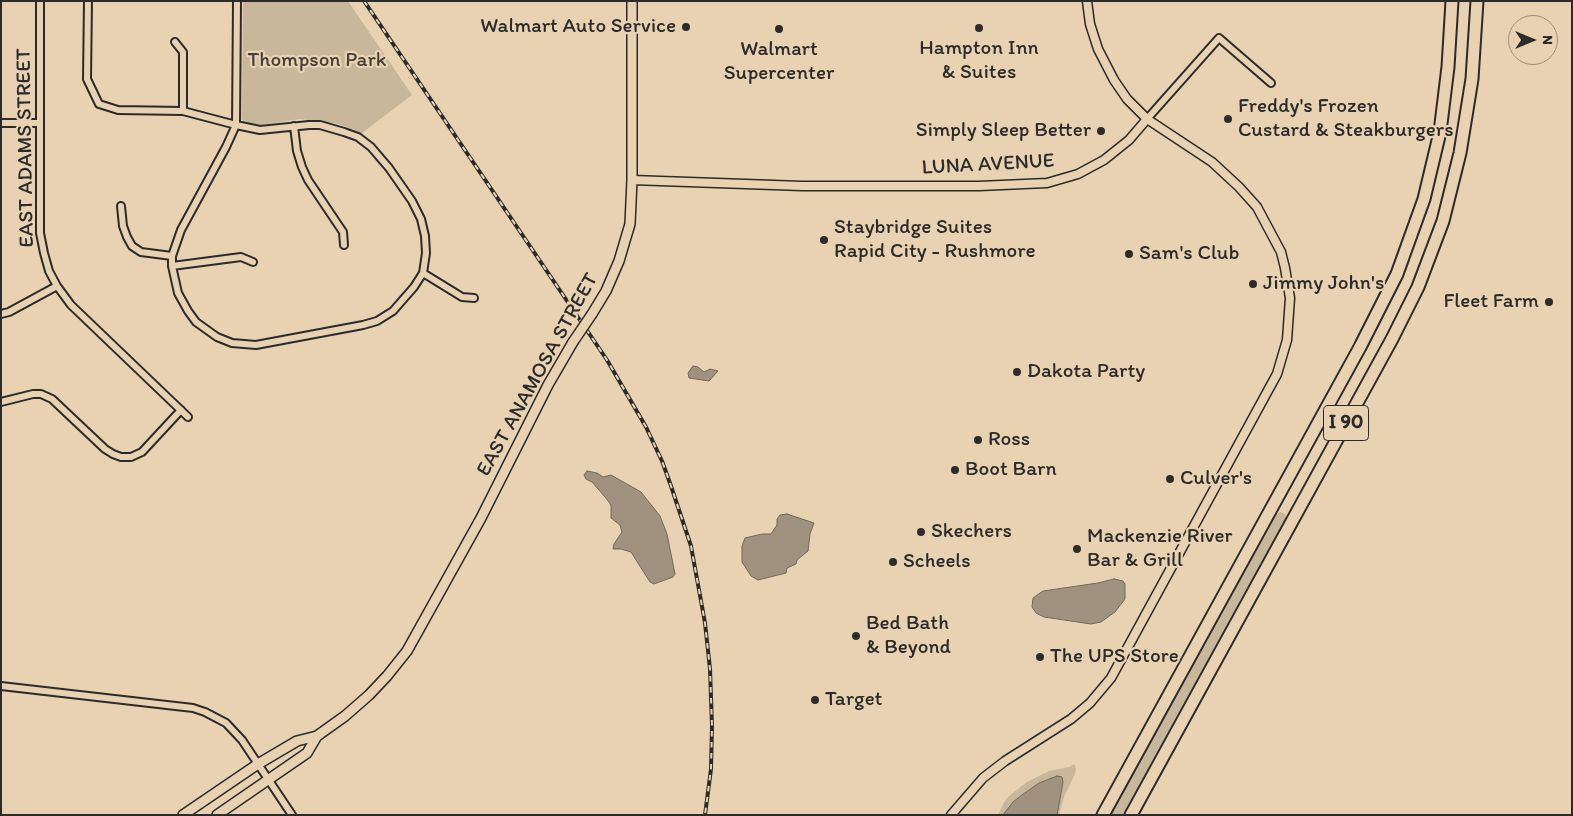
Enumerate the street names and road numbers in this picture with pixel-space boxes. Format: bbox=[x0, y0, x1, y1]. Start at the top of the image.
street label: EAST ADAMS STREET bbox=[12, 48, 40, 248]
street label: LUNA AVENUE bbox=[921, 149, 1055, 181]
street label: EAST ANAMOSA STREET bbox=[472, 269, 604, 481]
road number: I 90 bbox=[1324, 406, 1368, 440]

